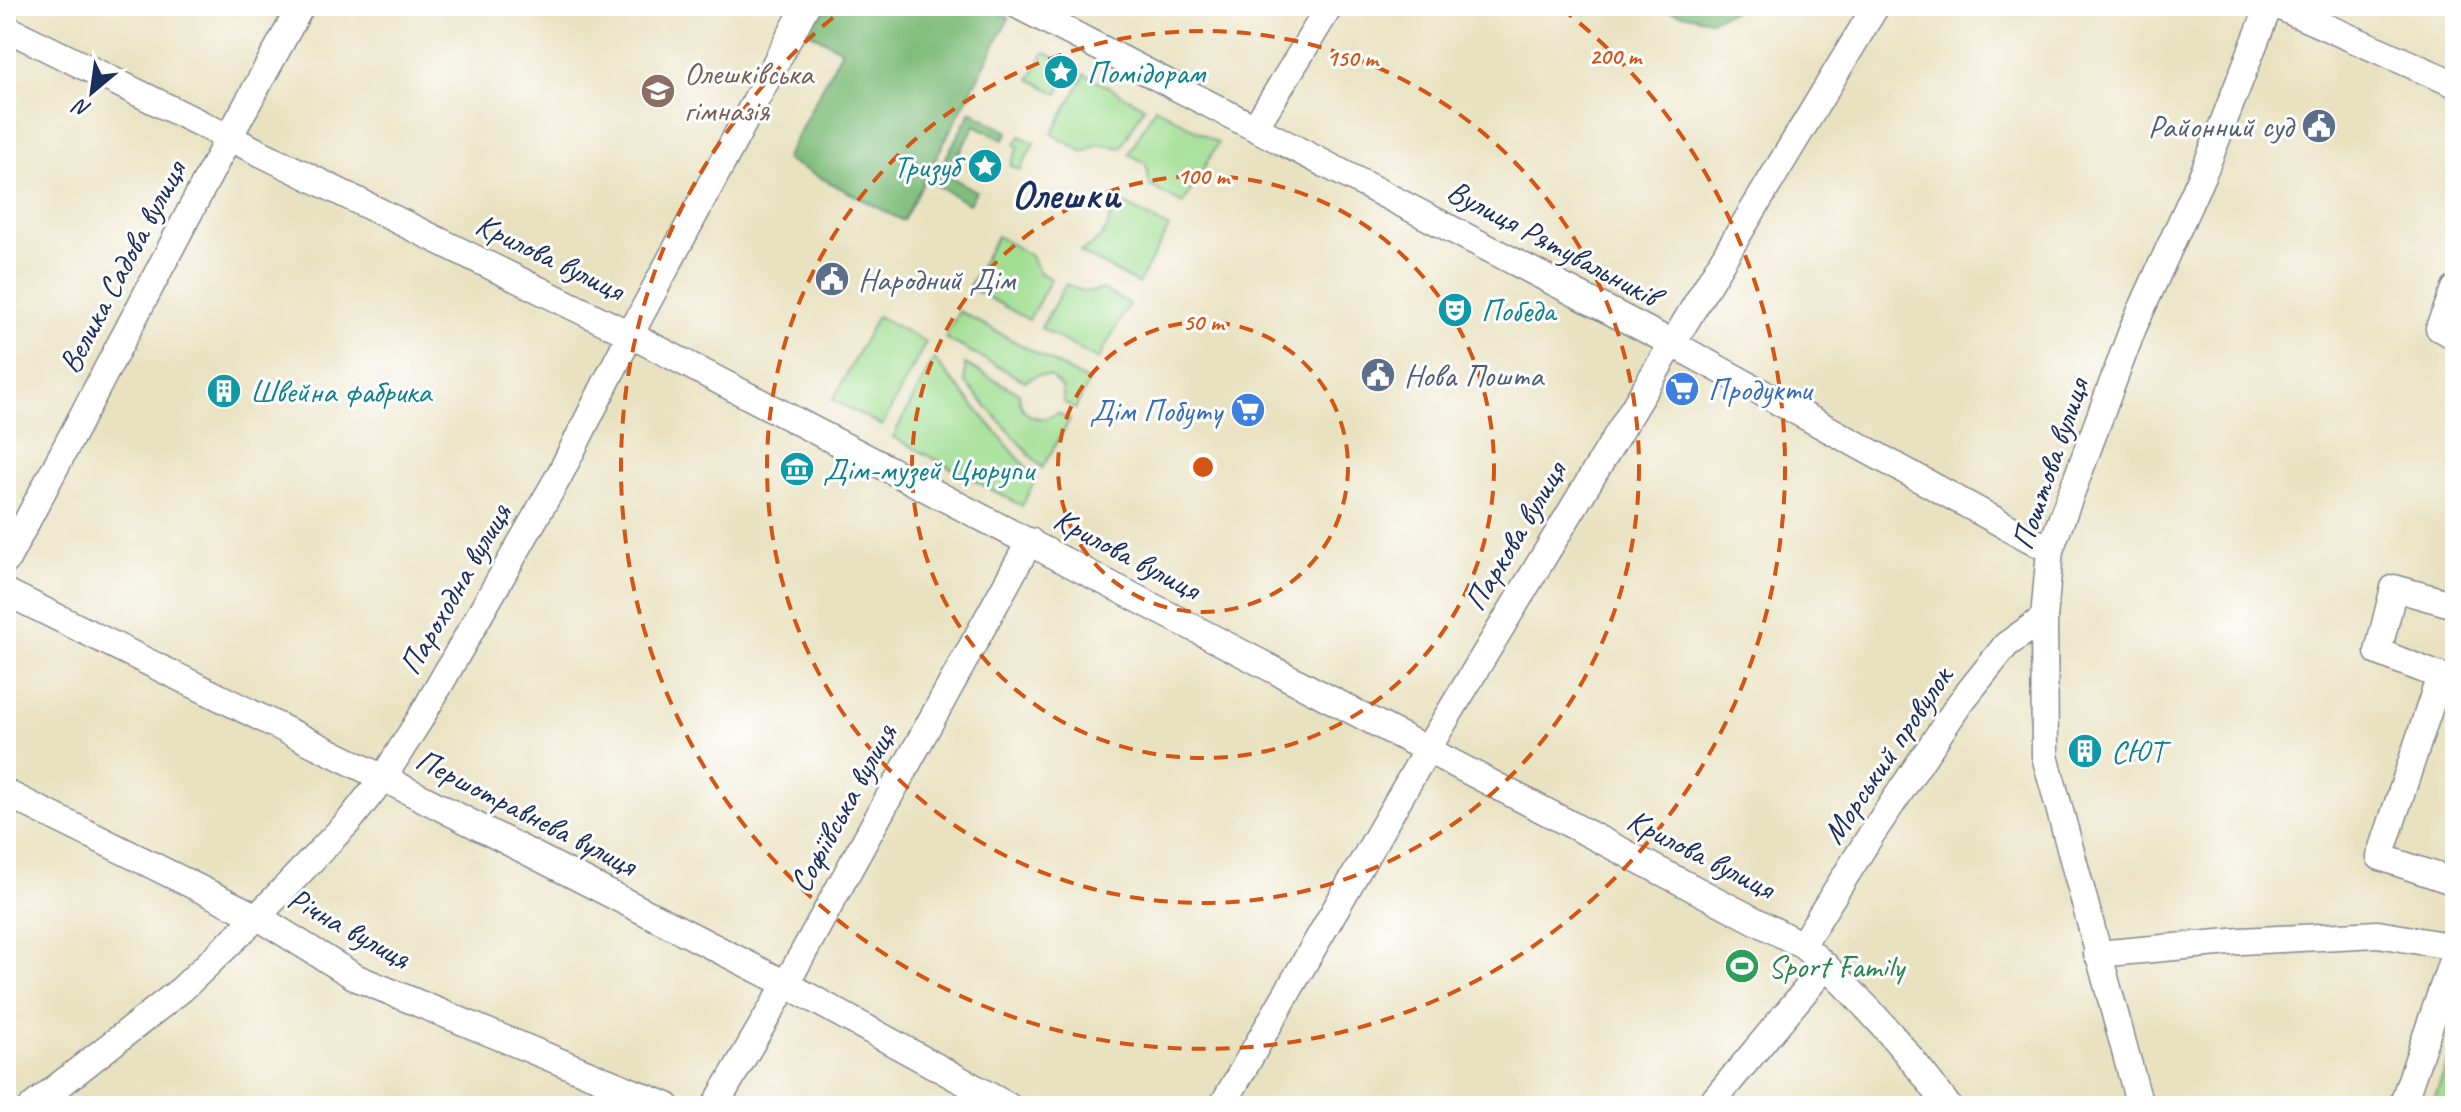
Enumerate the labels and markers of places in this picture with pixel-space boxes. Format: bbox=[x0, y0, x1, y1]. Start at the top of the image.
place label: Помідорам bbox=[1087, 52, 1207, 93]
place label: Олешківська гімназія bbox=[684, 53, 815, 131]
place icon: Помідорам bbox=[1042, 53, 1080, 91]
school or university icon: Олешківська гімназія bbox=[639, 72, 677, 110]
place label: Районний суд bbox=[2148, 106, 2296, 147]
public building icon: Районний суд bbox=[2300, 107, 2338, 145]
place label: Тризуб bbox=[893, 146, 966, 187]
place icon: Тризуб bbox=[966, 147, 1004, 185]
place label: Народний Дім bbox=[858, 259, 1016, 300]
public building icon: Народний Дім bbox=[813, 260, 851, 298]
place label: Победа bbox=[1481, 290, 1558, 331]
theatre icon: Победа bbox=[1436, 291, 1474, 329]
place label: Нова Пошта bbox=[1404, 355, 1545, 396]
public building icon: Нова Пошта bbox=[1359, 356, 1397, 394]
place label: Продукти bbox=[1708, 369, 1814, 410]
supermarket icon: Продукти bbox=[1663, 370, 1701, 408]
place label: Швейна фабрика bbox=[250, 371, 433, 412]
building icon: Швейна фабрика bbox=[205, 372, 243, 410]
place label: Дім Побуту bbox=[1089, 390, 1225, 431]
supermarket icon: Дім Побуту bbox=[1229, 391, 1267, 429]
place label: Дім-музей Цюрупи bbox=[823, 449, 1036, 490]
museum icon: Дім-музей Цюрупи bbox=[778, 450, 816, 488]
centre of rings bbox=[1189, 453, 1217, 481]
place label: СЮТ bbox=[2111, 731, 2171, 772]
building icon: СЮТ bbox=[2066, 732, 2104, 770]
place label: Sport Family bbox=[1768, 946, 1907, 987]
sports icon: Sport Family bbox=[1723, 947, 1761, 985]

